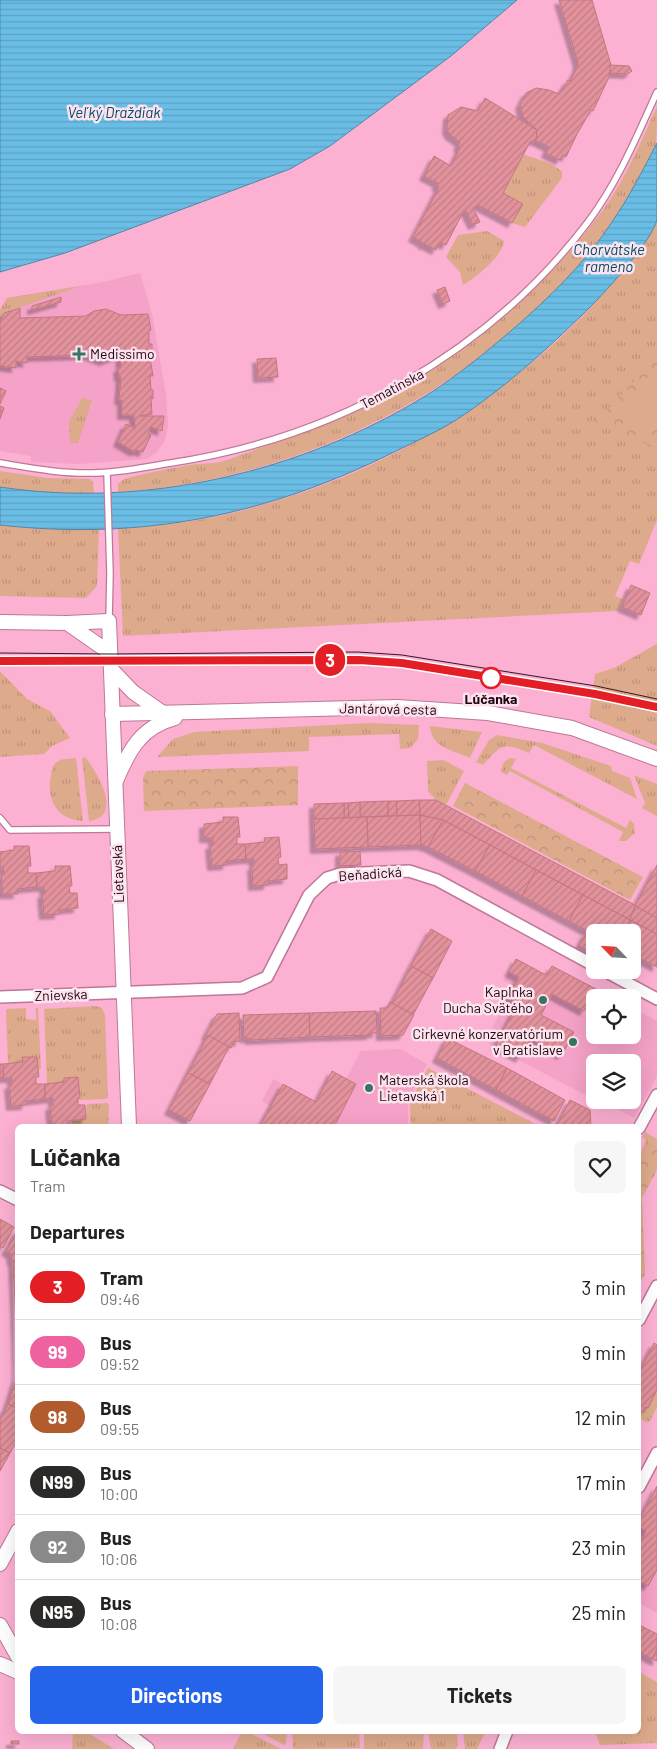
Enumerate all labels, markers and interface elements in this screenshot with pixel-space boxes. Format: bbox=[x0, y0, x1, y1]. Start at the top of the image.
water label: Veľký Draždiak bbox=[67, 103, 161, 121]
water label: Chorvátske rameno bbox=[573, 240, 645, 275]
place label: Medissimo bbox=[90, 345, 155, 362]
marker: Medissimo bbox=[72, 347, 86, 361]
street label: Tematínska bbox=[357, 365, 426, 412]
line badge: 3 bbox=[314, 644, 346, 676]
text: 3 bbox=[325, 649, 335, 671]
marker: Lúčanka bbox=[480, 667, 502, 689]
place label: Lúčanka bbox=[465, 690, 517, 707]
street label: Jantárová cesta bbox=[339, 699, 437, 718]
street label: Lietavská bbox=[108, 845, 127, 903]
street label: Beňadická bbox=[338, 863, 402, 884]
north arrow bbox=[586, 924, 641, 979]
map controls bbox=[586, 924, 641, 1109]
place label: Kaplnka Ducha Svätého bbox=[443, 983, 533, 1016]
street label: Znievska bbox=[34, 985, 88, 1004]
button: locate bbox=[586, 989, 641, 1044]
marker: Kaplnka Ducha Svätého bbox=[537, 994, 549, 1006]
place label: Cirkevné konzervatórium v Bratislave bbox=[413, 1025, 563, 1058]
marker: Cirkevné konzervatórium v Bratislave bbox=[567, 1036, 579, 1048]
button: layers bbox=[586, 1054, 641, 1109]
place label: Materská škola Lietavská 1 bbox=[379, 1071, 469, 1104]
marker: Materská škola Lietavská 1 bbox=[363, 1082, 375, 1094]
button: heart bbox=[574, 1141, 626, 1193]
text: Lúčanka bbox=[30, 1142, 120, 1171]
text: Tram bbox=[30, 1176, 65, 1195]
text: Departures bbox=[30, 1220, 125, 1243]
text: Tram bbox=[100, 1266, 143, 1289]
text: 3 bbox=[53, 1276, 62, 1298]
text: 3 min bbox=[582, 1276, 626, 1299]
text: 09:46 bbox=[100, 1289, 140, 1308]
text: Bus bbox=[100, 1331, 132, 1354]
text: 99 bbox=[48, 1341, 67, 1363]
text: 9 min bbox=[582, 1341, 626, 1364]
text: 09:52 bbox=[100, 1354, 140, 1373]
text: Bus bbox=[100, 1396, 132, 1419]
text: 98 bbox=[48, 1406, 67, 1428]
text: 12 min bbox=[575, 1406, 626, 1429]
text: 09:55 bbox=[100, 1419, 139, 1438]
text: Bus bbox=[100, 1461, 132, 1484]
text: N99 bbox=[42, 1471, 73, 1493]
text: 17 min bbox=[576, 1471, 626, 1494]
text: 10:00 bbox=[100, 1484, 138, 1503]
text: Bus bbox=[100, 1526, 132, 1549]
text: 92 bbox=[48, 1536, 67, 1558]
text: 23 min bbox=[572, 1536, 626, 1559]
text: 10:06 bbox=[100, 1549, 137, 1568]
text: Bus bbox=[100, 1591, 132, 1614]
text: N95 bbox=[42, 1601, 73, 1623]
text: 25 min bbox=[571, 1601, 626, 1624]
text: 10:08 bbox=[100, 1614, 137, 1633]
button: Directions bbox=[30, 1666, 323, 1724]
button: Tickets bbox=[333, 1666, 626, 1724]

